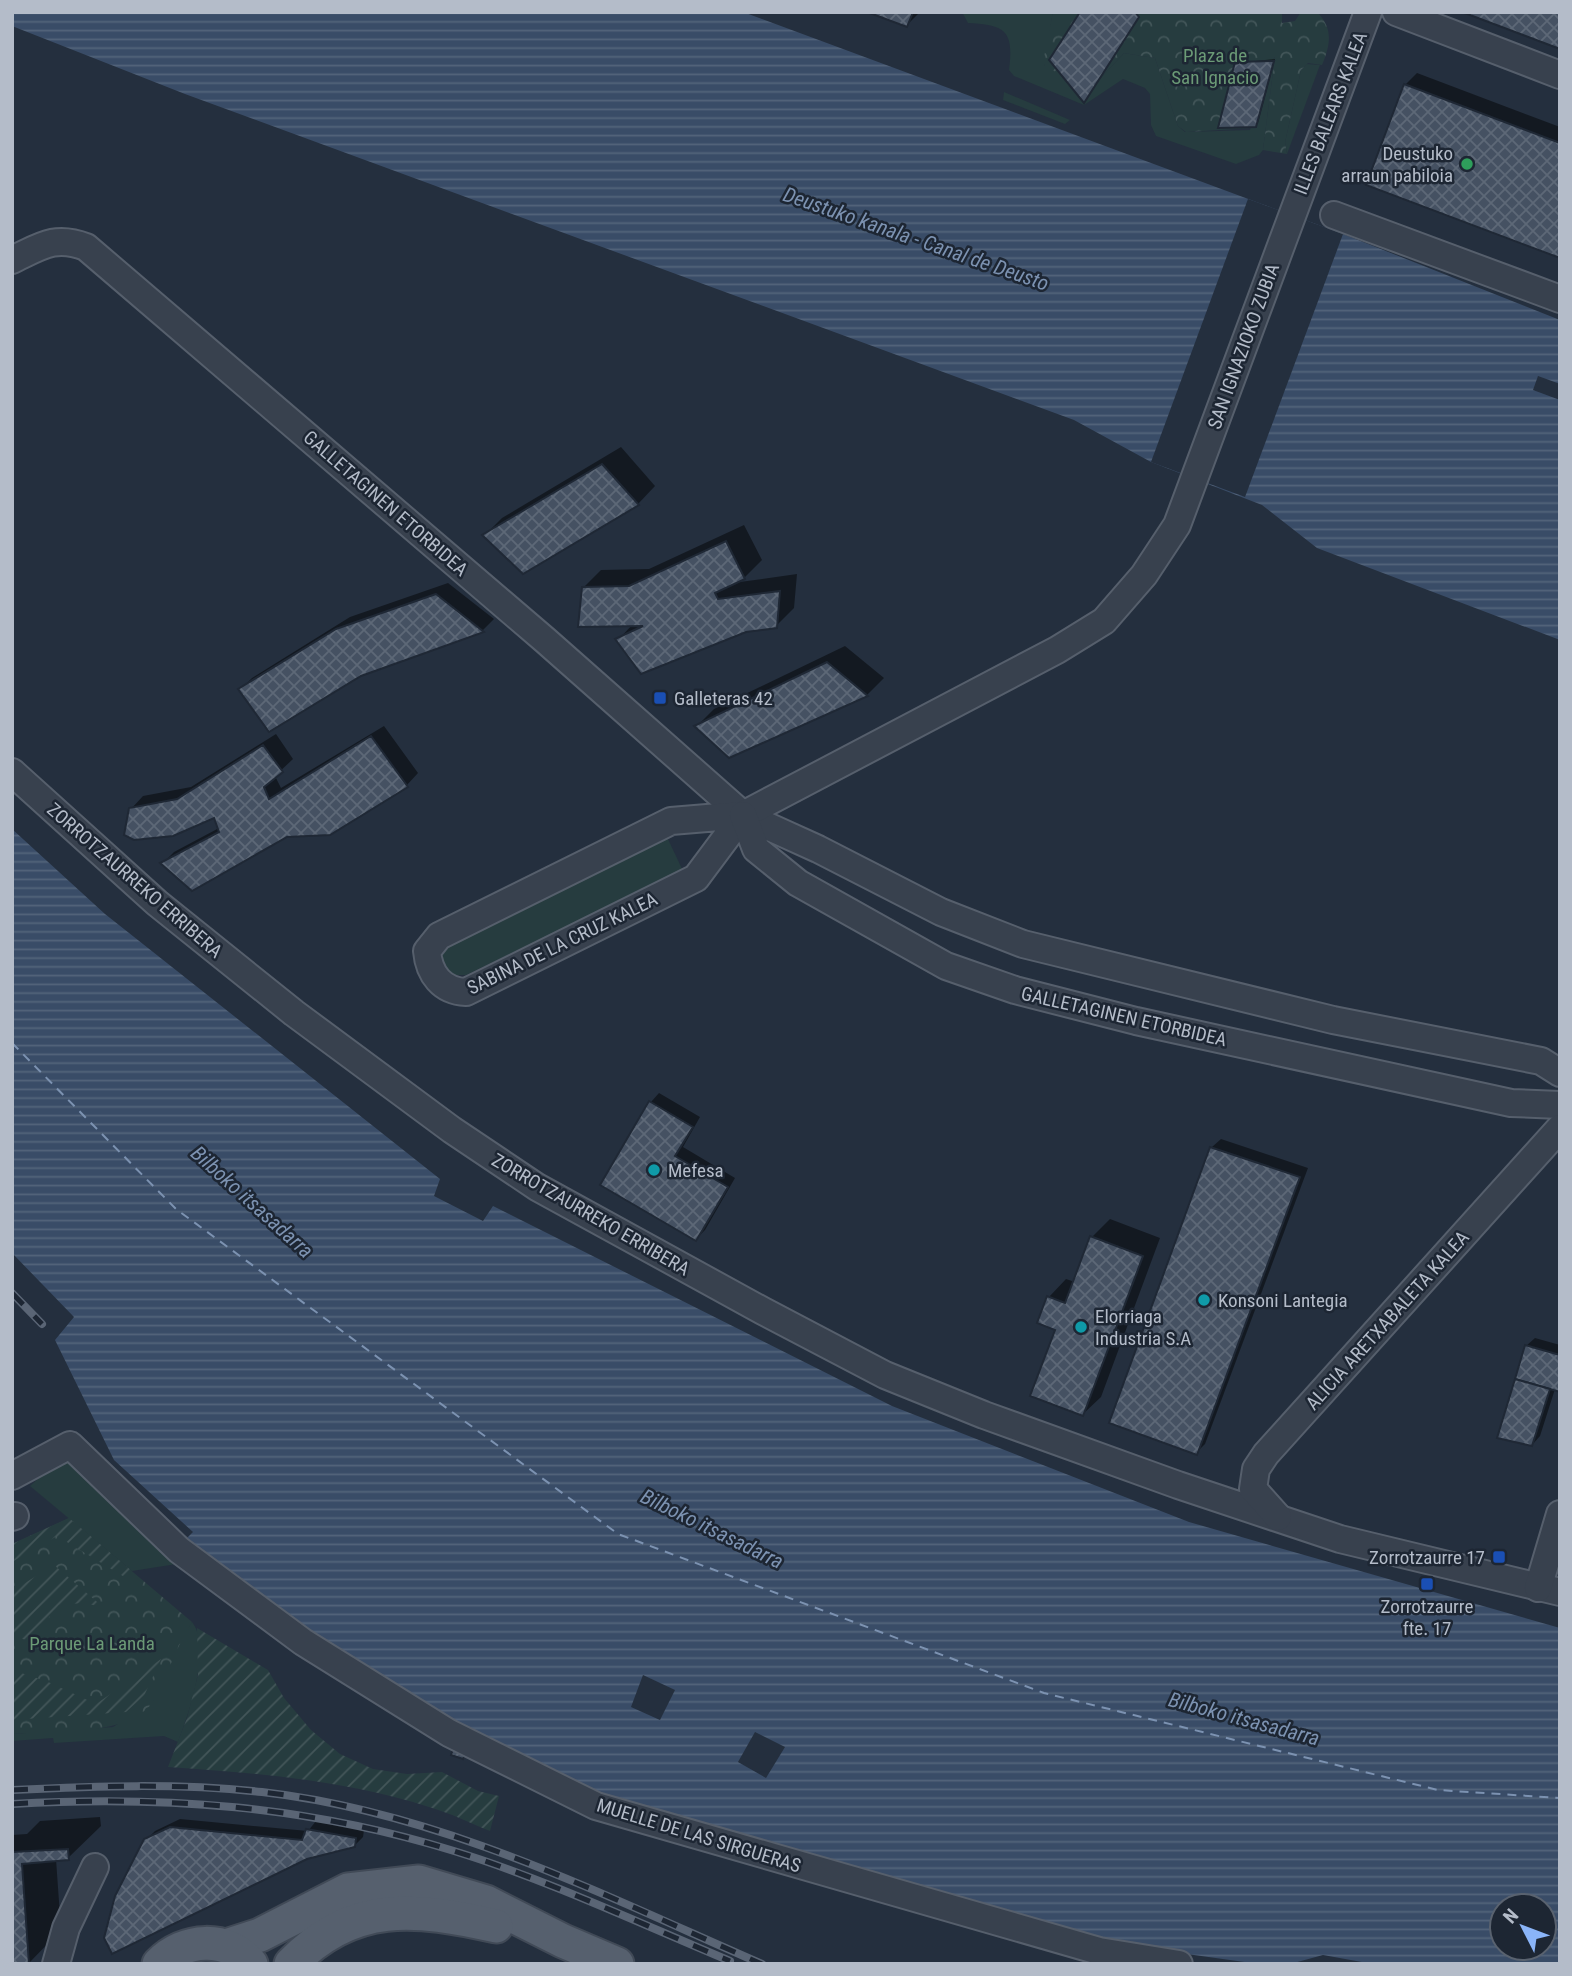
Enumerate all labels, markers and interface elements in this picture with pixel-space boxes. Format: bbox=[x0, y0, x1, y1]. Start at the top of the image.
street label: ILLES BALEARS KALEA bbox=[1289, 29, 1372, 198]
park label: Plaza de San Ignacio bbox=[1171, 44, 1259, 89]
place label: Deustuko arraun pabiloia bbox=[1341, 142, 1453, 187]
marker: Deustuko arraun pabiloia bbox=[1459, 156, 1475, 172]
water label: Deustuko kanala - Canal de Deusto bbox=[780, 182, 1052, 296]
street label: SAN IGNAZIOKO ZUBIA bbox=[1203, 260, 1284, 432]
street label: GALLETAGINEN ETORBIDEA bbox=[299, 426, 473, 581]
place label: Galleteras 42 bbox=[674, 687, 773, 710]
marker: Galleteras 42 bbox=[652, 690, 668, 706]
street label: ZORROTZAURREKO ERRIBERA bbox=[42, 798, 227, 963]
street label: SABINA DE LA CRUZ KALEA bbox=[463, 887, 661, 1000]
street label: GALLETAGINEN ETORBIDEA bbox=[1019, 982, 1229, 1051]
water label: Bilboko itsasadarra bbox=[186, 1141, 318, 1263]
street label: ZORROTZAURREKO ERRIBERA bbox=[488, 1148, 694, 1281]
place label: Mefesa bbox=[668, 1159, 724, 1182]
marker: Mefesa bbox=[646, 1162, 662, 1178]
street label: ALICIA ARETXABALETA KALEA bbox=[1301, 1226, 1474, 1415]
place label: Konsoni Lantegia bbox=[1218, 1289, 1348, 1312]
marker: Konsoni Lantegia bbox=[1196, 1292, 1212, 1308]
place label: Elorriaga Industria S.A bbox=[1095, 1305, 1191, 1350]
marker: Elorriaga Industria S.A bbox=[1073, 1319, 1089, 1335]
water label: Bilboko itsasadarra bbox=[637, 1484, 787, 1574]
place label: Zorrotzaurre 17 bbox=[1369, 1546, 1485, 1569]
marker: Zorrotzaurre 17 bbox=[1491, 1549, 1507, 1565]
marker: Zorrotzaurre fte. 17 bbox=[1419, 1576, 1435, 1592]
place label: Zorrotzaurre fte. 17 bbox=[1381, 1595, 1473, 1640]
park label: Parque La Landa bbox=[29, 1632, 155, 1655]
water label: Bilboko itsasadarra bbox=[1166, 1687, 1322, 1751]
street label: MUELLE DE LAS SIRGUERAS bbox=[594, 1793, 804, 1878]
north arrow bbox=[1488, 1892, 1558, 1962]
text: N bbox=[1498, 1904, 1523, 1928]

